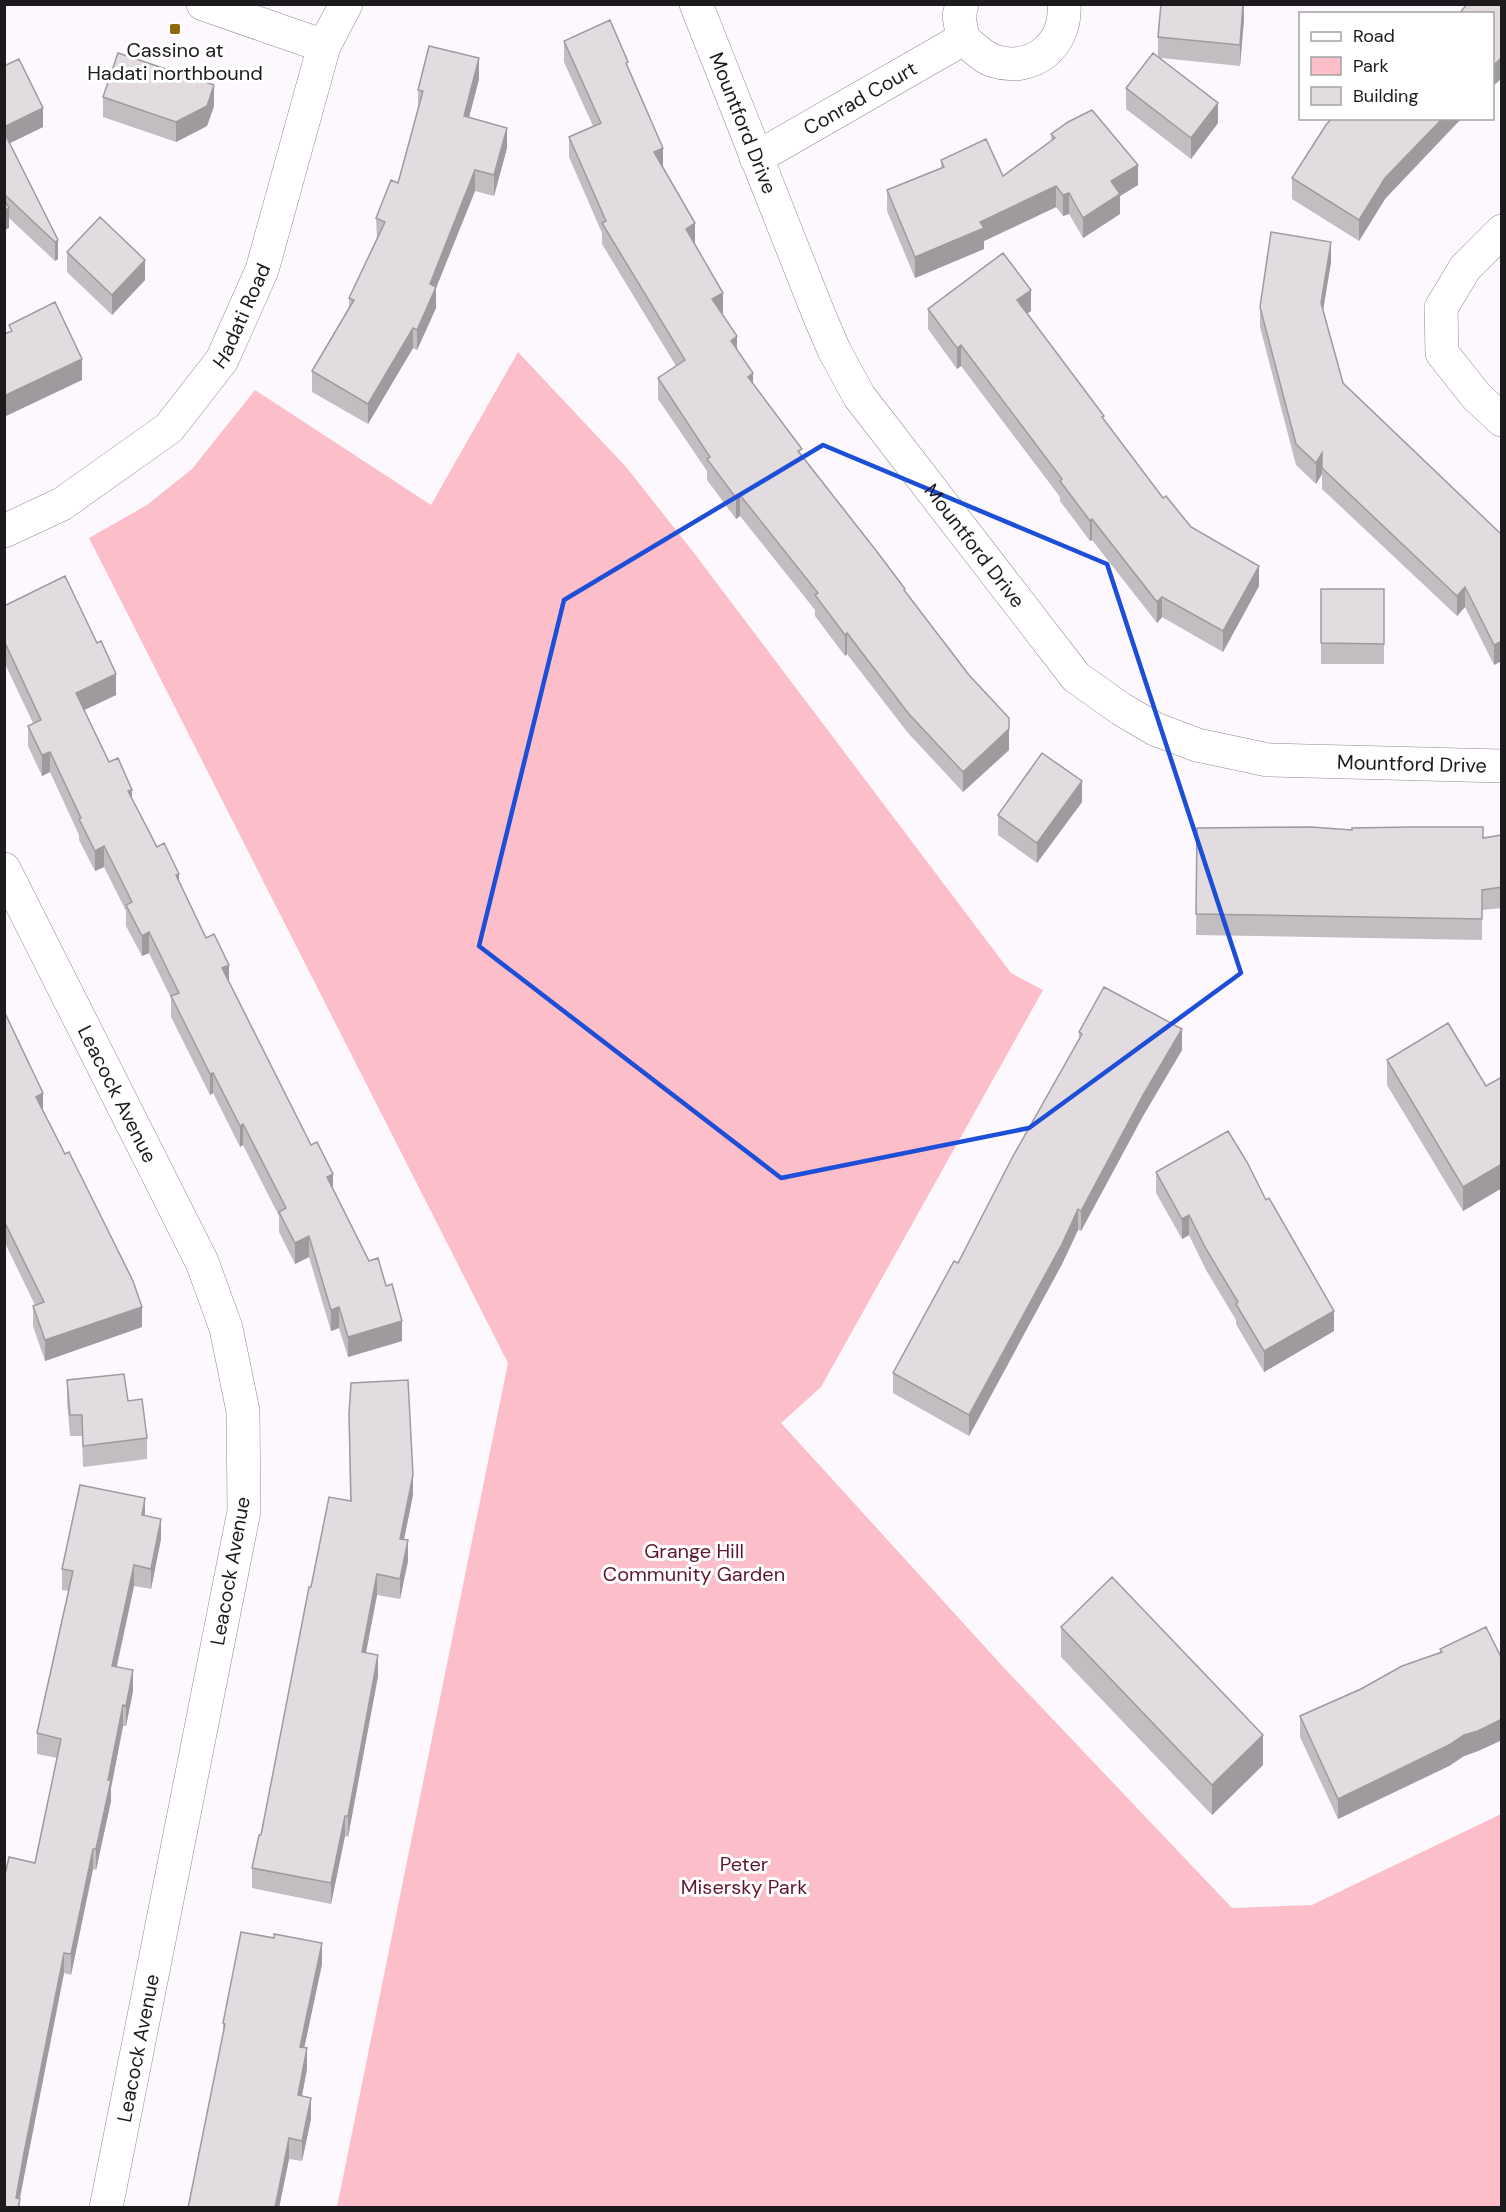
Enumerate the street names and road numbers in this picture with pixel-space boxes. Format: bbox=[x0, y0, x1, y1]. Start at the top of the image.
street label: Mountford Drive bbox=[703, 48, 783, 198]
street label: Conrad Court bbox=[799, 55, 922, 141]
street label: Hadati Road bbox=[207, 259, 276, 374]
street label: Mountford Drive bbox=[918, 478, 1031, 613]
street label: Mountford Drive bbox=[1337, 749, 1487, 779]
street label: Leacock Avenue bbox=[72, 1021, 163, 1167]
street label: Leacock Avenue bbox=[204, 1495, 256, 1647]
street label: Leacock Avenue bbox=[111, 1972, 165, 2124]

